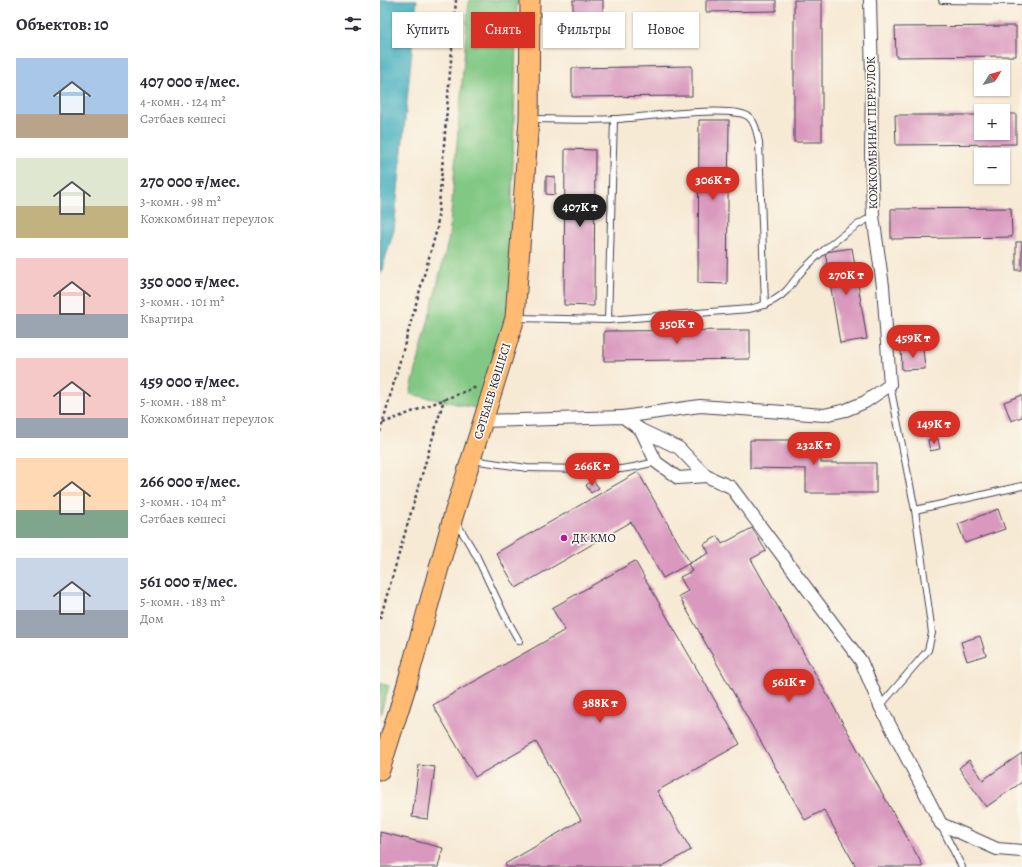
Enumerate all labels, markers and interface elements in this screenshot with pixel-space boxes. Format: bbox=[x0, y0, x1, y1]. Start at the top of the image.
chip: Купить bbox=[392, 12, 463, 48]
chip: Снять bbox=[471, 12, 535, 48]
chip: Фильтры bbox=[543, 12, 625, 48]
chip: Новое bbox=[633, 12, 699, 48]
text: Объектов: 10 bbox=[16, 13, 109, 36]
icon: filters bbox=[342, 13, 364, 35]
street label: КОЖКОМБИНАТ ПЕРЕУЛОК bbox=[863, 56, 881, 209]
north arrow bbox=[974, 60, 1010, 96]
map controls bbox=[974, 60, 1010, 184]
text: 407 000 ₸/мес. bbox=[140, 70, 240, 93]
icon: home bbox=[48, 74, 96, 122]
text: 4-комн. · 124 m² bbox=[140, 93, 226, 110]
button: + bbox=[974, 104, 1010, 140]
text: Сәтбаев көшесі bbox=[140, 110, 226, 127]
button: − bbox=[974, 148, 1010, 184]
pin: 306K ₸ bbox=[680, 167, 746, 201]
text: 270 000 ₸/мес. bbox=[140, 170, 241, 193]
text: 306K ₸ bbox=[695, 171, 731, 188]
icon: home bbox=[48, 174, 96, 222]
text: 3-комн. · 98 m² bbox=[140, 193, 221, 210]
pin: 407K ₸ bbox=[547, 194, 613, 228]
text: 407K ₸ bbox=[562, 198, 598, 215]
text: Кожкомбинат переулок bbox=[140, 210, 274, 227]
pin: 270K ₸ bbox=[813, 262, 879, 296]
text: 270K ₸ bbox=[828, 266, 864, 283]
text: 350 000 ₸/мес. bbox=[140, 270, 240, 293]
icon: home bbox=[48, 274, 96, 322]
text: 3-комн. · 101 m² bbox=[140, 293, 225, 310]
text: Квартира bbox=[140, 310, 194, 327]
pin: 350K ₸ bbox=[644, 311, 710, 345]
text: 350K ₸ bbox=[660, 315, 694, 332]
pin: 459K ₸ bbox=[880, 325, 946, 359]
text: 459K ₸ bbox=[896, 329, 930, 346]
street label: СӘТБАЕВ КӨШЕСІ bbox=[470, 341, 514, 441]
text: 459 000 ₸/мес. bbox=[140, 370, 240, 393]
icon: home bbox=[48, 374, 96, 422]
text: 5-комн. · 188 m² bbox=[140, 393, 226, 410]
text: Кожкомбинат переулок bbox=[140, 410, 274, 427]
pin: 149K ₸ bbox=[901, 411, 967, 445]
text: 149K ₸ bbox=[917, 415, 951, 432]
pin: 232K ₸ bbox=[781, 432, 847, 466]
text: 232K ₸ bbox=[796, 436, 832, 453]
pin: 266K ₸ bbox=[559, 453, 625, 487]
text: 266K ₸ bbox=[574, 457, 610, 474]
text: 266 000 ₸/мес. bbox=[140, 470, 241, 493]
icon: home bbox=[48, 474, 96, 522]
text: 3-комн. · 104 m² bbox=[140, 493, 226, 510]
text: Сәтбаев көшесі bbox=[140, 510, 226, 527]
place label: ДК КМО bbox=[572, 530, 616, 546]
marker: ДК КМО bbox=[559, 533, 569, 543]
text: 561 000 ₸/мес. bbox=[140, 570, 238, 593]
icon: home bbox=[48, 574, 96, 622]
text: 5-комн. · 183 m² bbox=[140, 593, 225, 610]
text: Дом bbox=[140, 610, 164, 627]
pin: 561K ₸ bbox=[756, 669, 822, 703]
text: 561K ₸ bbox=[772, 673, 806, 690]
pin: 388K ₸ bbox=[567, 690, 633, 724]
text: 388K ₸ bbox=[582, 694, 618, 711]

